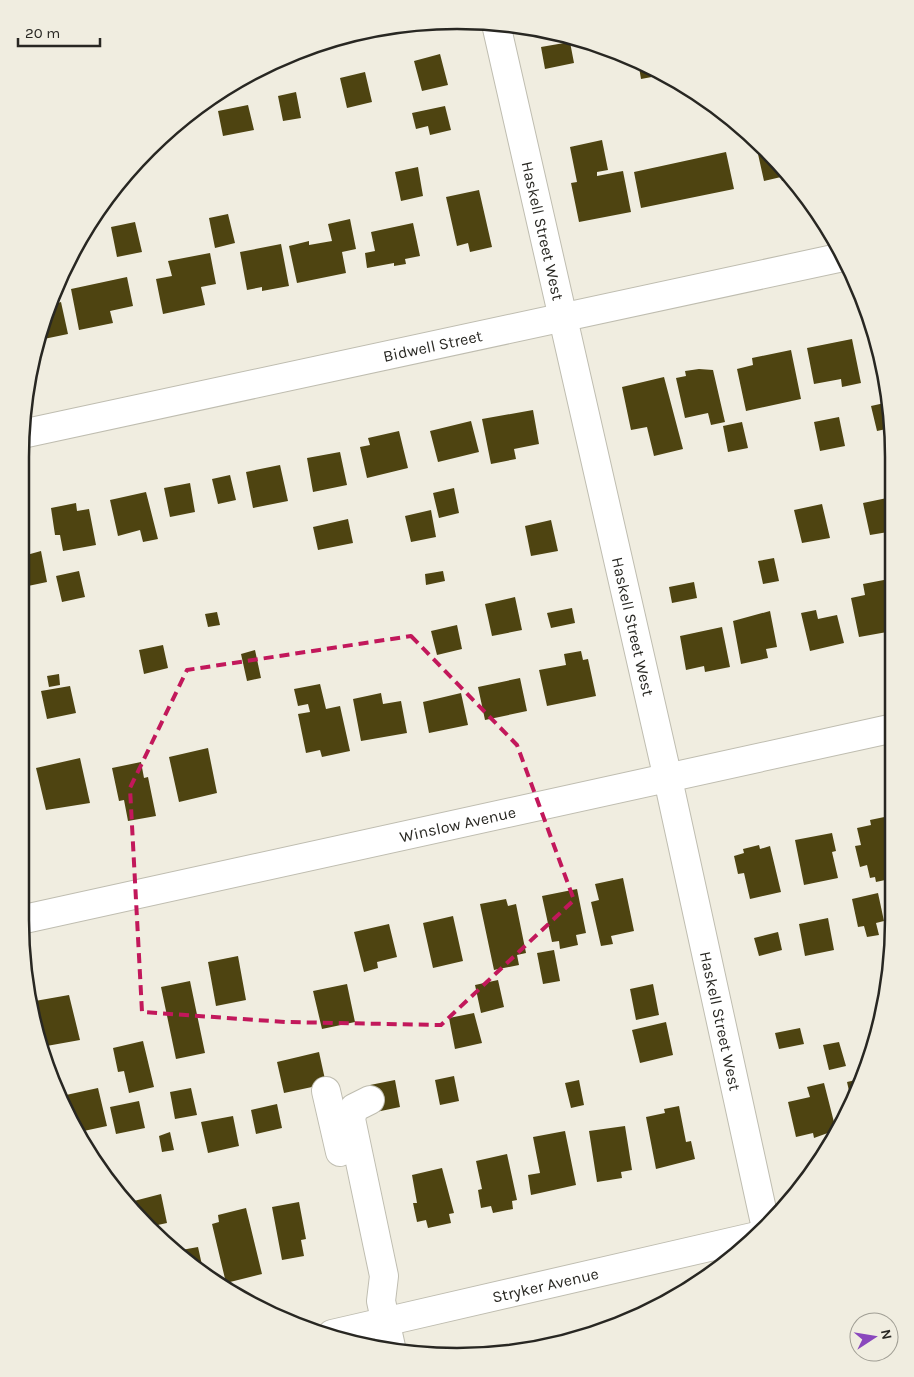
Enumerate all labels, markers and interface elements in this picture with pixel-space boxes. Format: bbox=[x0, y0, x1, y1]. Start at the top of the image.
scale bar bbox=[18, 15, 100, 47]
text: 20 m bbox=[25, 24, 60, 42]
street label: Haskell Street West bbox=[518, 159, 568, 302]
street label: Bidwell Street bbox=[381, 326, 484, 365]
street label: Haskell Street West bbox=[608, 555, 658, 698]
street label: Winslow Avenue bbox=[398, 802, 517, 846]
street label: Haskell Street West bbox=[696, 949, 745, 1092]
street label: Stryker Avenue bbox=[490, 1263, 600, 1306]
north arrow bbox=[849, 1312, 899, 1362]
text: N bbox=[877, 1328, 896, 1341]

